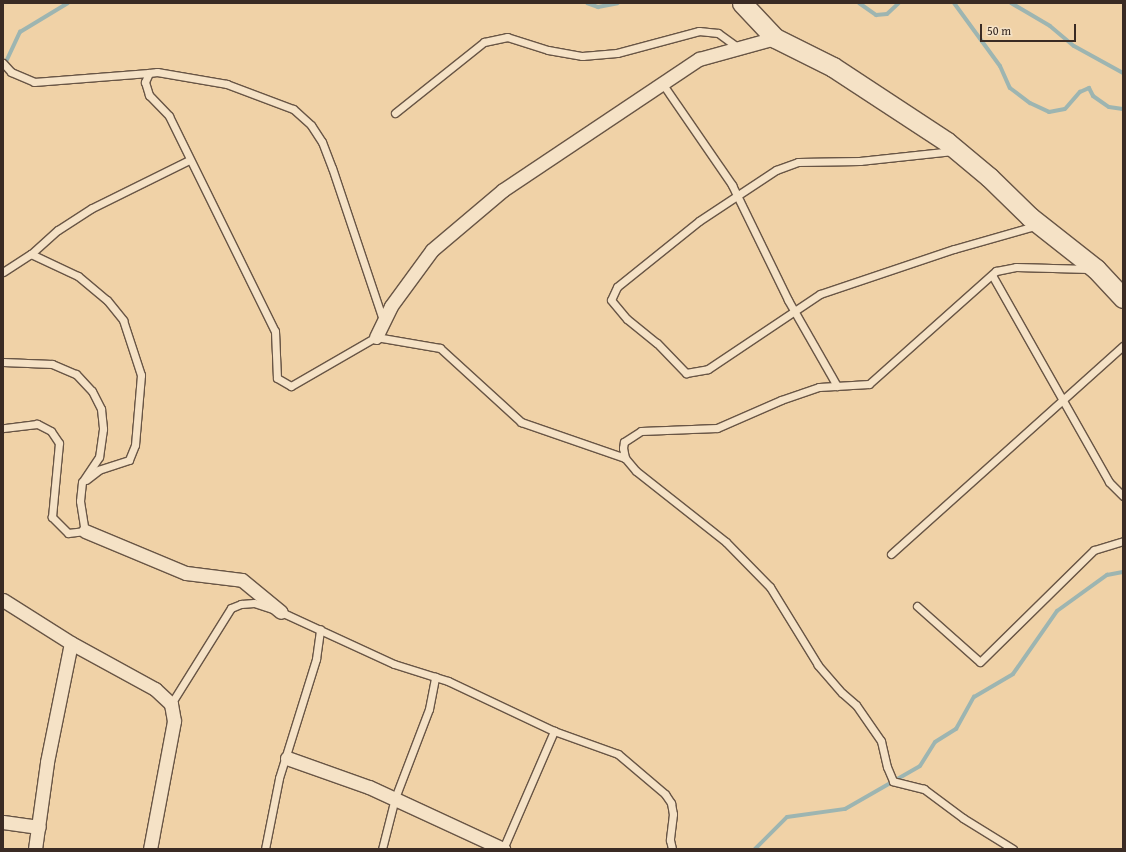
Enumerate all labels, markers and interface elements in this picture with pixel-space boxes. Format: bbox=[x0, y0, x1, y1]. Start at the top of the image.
scale bar bbox=[982, 16, 1078, 42]
text: 50 m bbox=[987, 22, 1011, 39]

